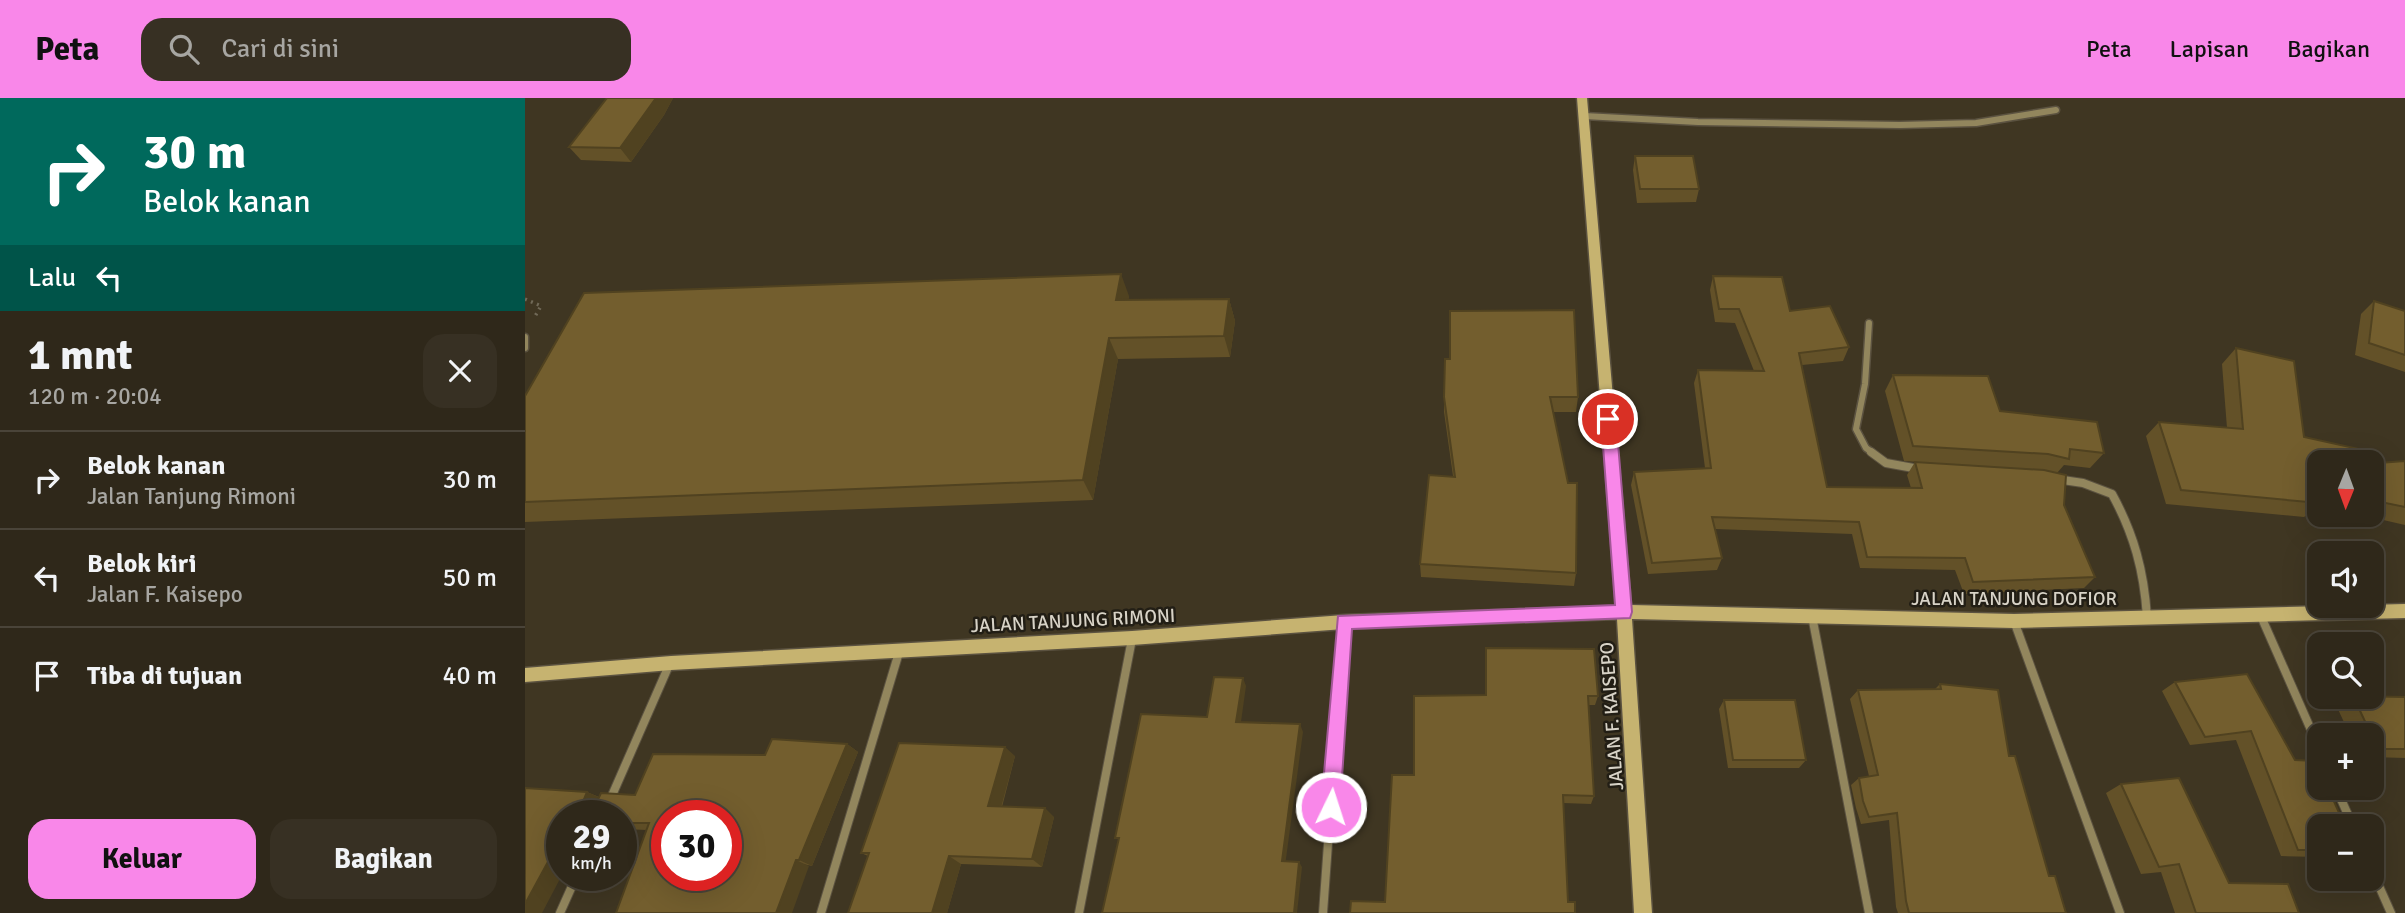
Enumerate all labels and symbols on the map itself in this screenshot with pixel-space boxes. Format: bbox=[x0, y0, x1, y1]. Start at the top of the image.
pin bbox=[1578, 389, 1638, 449]
north arrow bbox=[2307, 450, 2383, 527]
street label: JALAN TANJUNG DOFIOR bbox=[1911, 587, 2117, 611]
street label: JALAN TANJUNG RIMONI bbox=[970, 604, 1176, 638]
street label: JALAN F. KAISEPO bbox=[1595, 641, 1629, 791]
position arrow bbox=[1294, 770, 1368, 844]
speed limit sign: 30 bbox=[651, 800, 742, 891]

